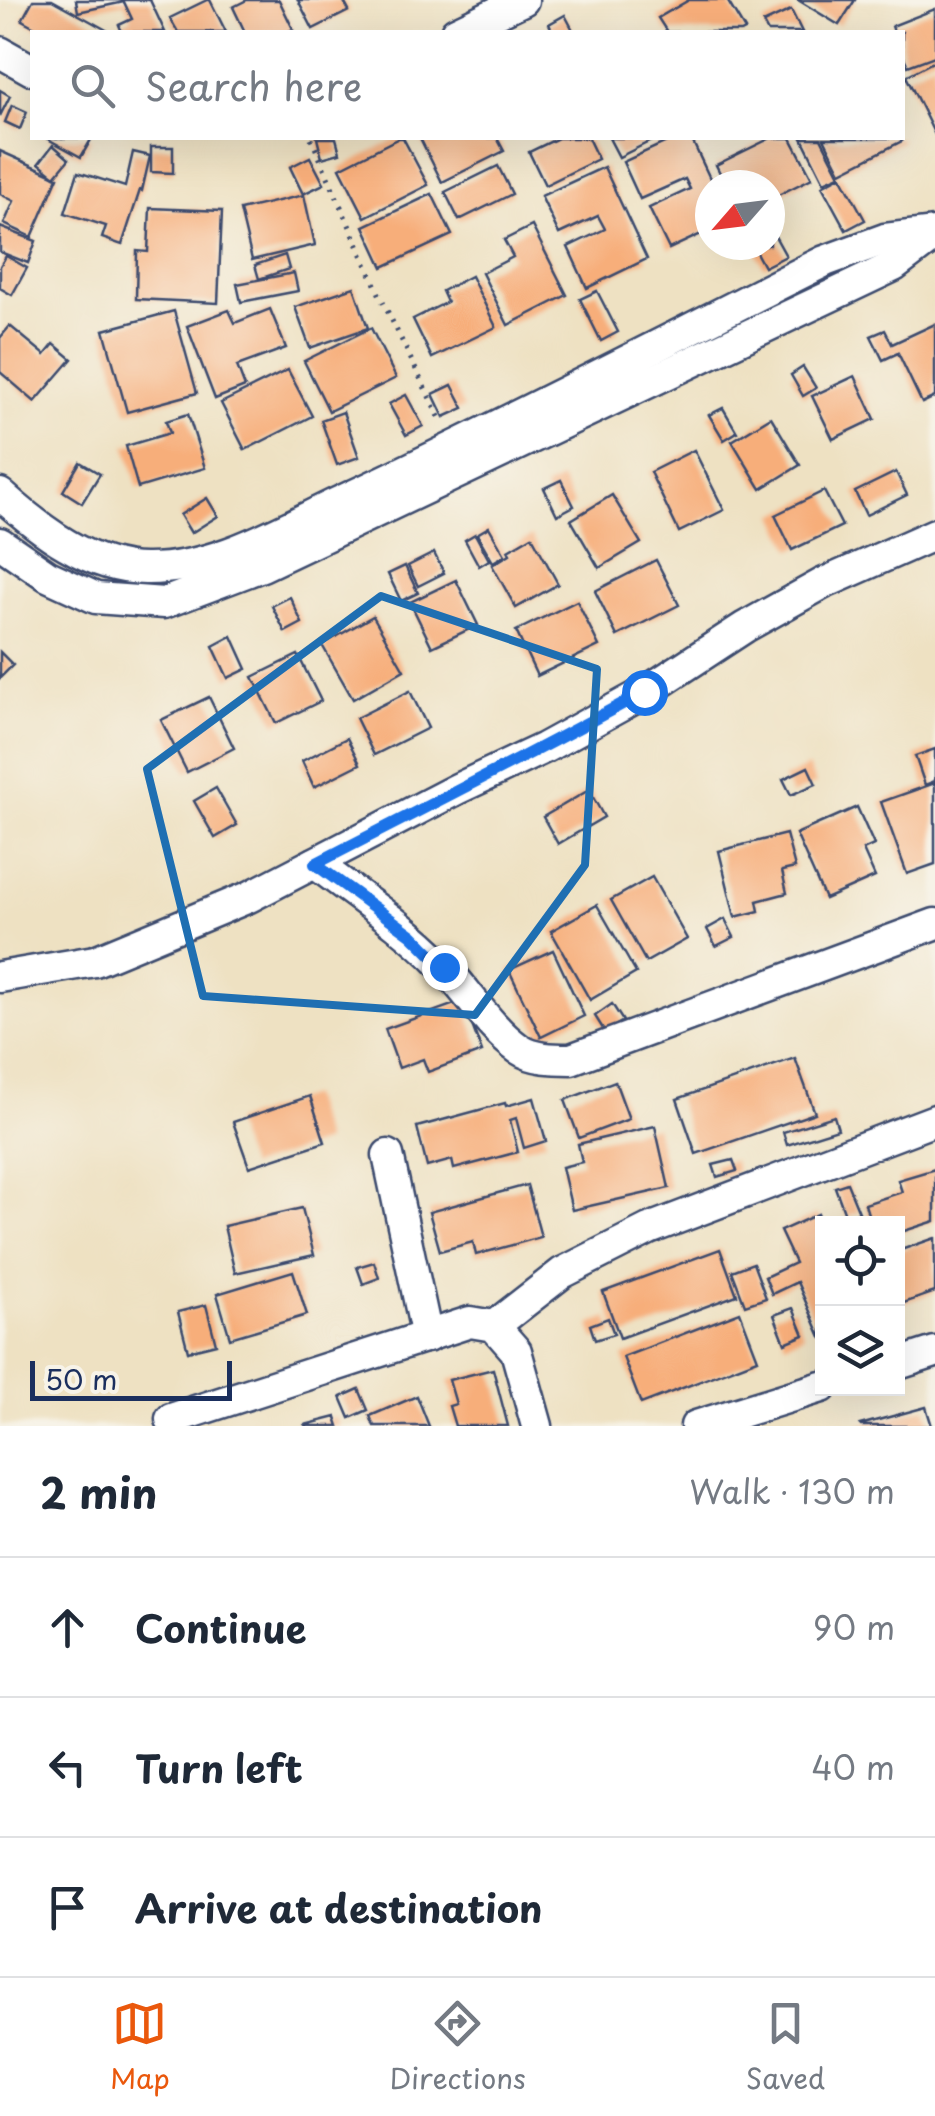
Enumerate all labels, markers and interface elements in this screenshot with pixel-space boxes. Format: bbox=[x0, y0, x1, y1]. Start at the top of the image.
search box bbox=[30, 30, 905, 140]
text: Search here bbox=[145, 57, 362, 114]
icon: search bbox=[65, 58, 120, 113]
north arrow bbox=[695, 170, 785, 260]
route start bbox=[622, 670, 668, 716]
route end bbox=[422, 945, 468, 991]
map controls bbox=[815, 1216, 905, 1396]
button: locate bbox=[815, 1216, 905, 1306]
button: layers bbox=[815, 1306, 905, 1396]
scale bar bbox=[30, 1356, 232, 1400]
text: 50 m bbox=[45, 1357, 118, 1400]
text: 2 min bbox=[40, 1460, 157, 1523]
text: Walk · 130 m bbox=[690, 1467, 895, 1515]
text: Continue bbox=[135, 1599, 306, 1656]
icon: ahead bbox=[40, 1600, 95, 1655]
text: 90 m bbox=[813, 1603, 895, 1651]
text: Turn left bbox=[135, 1739, 303, 1796]
icon: left bbox=[40, 1740, 95, 1795]
text: 40 m bbox=[811, 1743, 895, 1791]
text: Arrive at destination bbox=[135, 1879, 543, 1936]
icon: arrive bbox=[40, 1880, 95, 1935]
tab: Map bbox=[110, 1996, 170, 2099]
tab: Directions bbox=[390, 1996, 526, 2099]
tab: Saved bbox=[746, 1996, 825, 2099]

